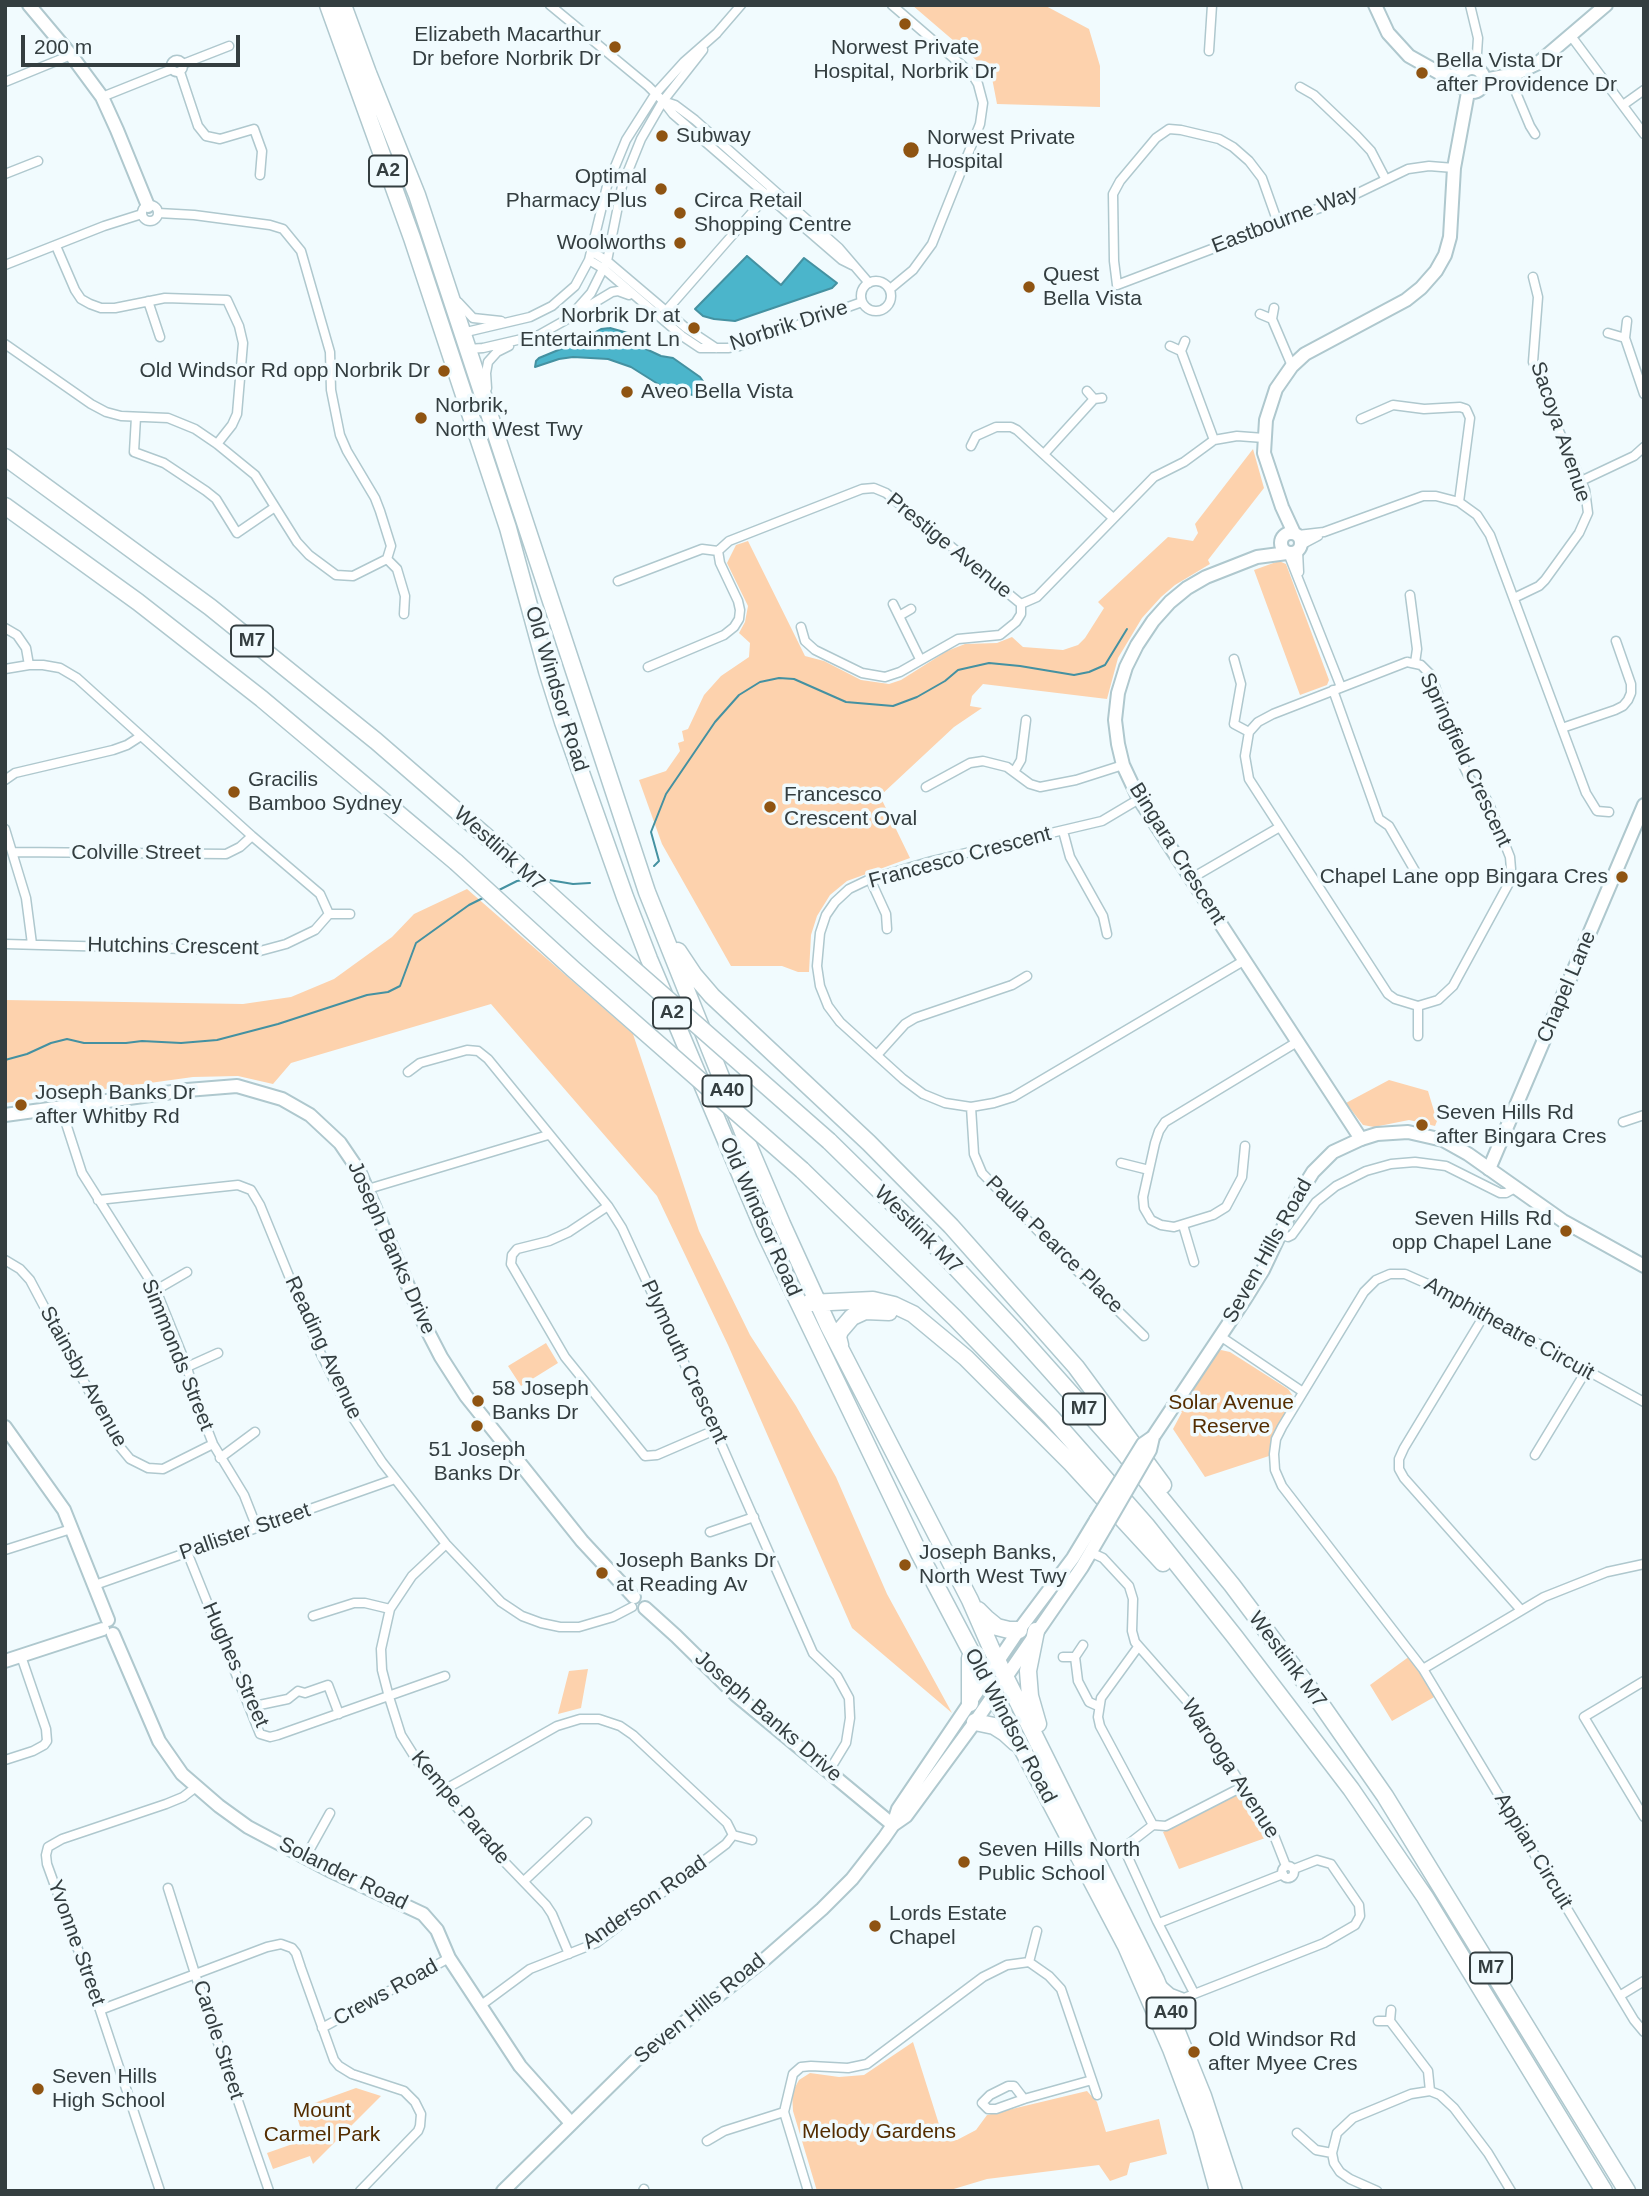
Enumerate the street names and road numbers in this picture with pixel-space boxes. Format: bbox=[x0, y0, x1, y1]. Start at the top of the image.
road number: A2 bbox=[369, 155, 407, 186]
street label: Eastbourne Way bbox=[1208, 181, 1362, 259]
street label: Norbrik Drive bbox=[727, 295, 851, 357]
street label: Sacoya Avenue bbox=[1524, 359, 1596, 505]
street label: Prestige Avenue bbox=[881, 488, 1017, 604]
street label: Old Windsor Road bbox=[519, 603, 593, 775]
road number: M7 bbox=[231, 626, 273, 656]
street label: Springfield Crescent bbox=[1414, 669, 1516, 851]
street label: Bingara Crescent bbox=[1123, 779, 1231, 929]
street label: Westlink M7 bbox=[448, 802, 550, 896]
street label: Francesco Crescent bbox=[866, 822, 1054, 894]
street label: Colville Street bbox=[71, 840, 201, 866]
street label: Chapel Lane bbox=[1532, 927, 1602, 1047]
street label: Hutchins Crescent bbox=[87, 933, 259, 961]
road number: A2 bbox=[653, 998, 691, 1028]
road number: A40 bbox=[702, 1076, 752, 1106]
street label: Old Windsor Road bbox=[714, 1134, 806, 1300]
street label: Joseph Banks Drive bbox=[342, 1158, 440, 1338]
street label: Paula Pearce Place bbox=[980, 1171, 1128, 1319]
street label: Seven Hills Road bbox=[1218, 1174, 1318, 1328]
street label: Westlink M7 bbox=[869, 1181, 967, 1279]
street label: Reading Avenue bbox=[279, 1272, 367, 1424]
street label: Amphitheatre Circuit bbox=[1420, 1272, 1598, 1386]
street label: Simmonds Street bbox=[135, 1276, 219, 1434]
street label: Plymouth Crescent bbox=[635, 1276, 733, 1448]
street label: Stainsby Avenue bbox=[34, 1302, 132, 1452]
road number: M7 bbox=[1063, 1394, 1105, 1424]
street label: Pallister Street bbox=[176, 1498, 314, 1566]
street label: Hughes Street bbox=[196, 1599, 274, 1731]
street label: Westlink M7 bbox=[1243, 1607, 1331, 1713]
street label: Old Windsor Road bbox=[959, 1644, 1061, 1808]
street label: Joseph Banks Drive bbox=[689, 1646, 847, 1788]
street label: Warooga Avenue bbox=[1176, 1695, 1284, 1843]
street label: Kempe Parade bbox=[405, 1746, 515, 1870]
street label: Appian Circuit bbox=[1489, 1788, 1577, 1914]
street label: Solander Road bbox=[275, 1832, 411, 1916]
street label: Anderson Road bbox=[578, 1851, 712, 1955]
street label: Yvonne Street bbox=[42, 1877, 110, 2009]
street label: Seven Hills Road bbox=[629, 1949, 771, 2069]
road number: M7 bbox=[1470, 1952, 1512, 1984]
street label: Crews Road bbox=[329, 1954, 443, 2032]
street label: Carole Street bbox=[187, 1977, 249, 2103]
road number: A40 bbox=[1146, 1997, 1196, 2028]

